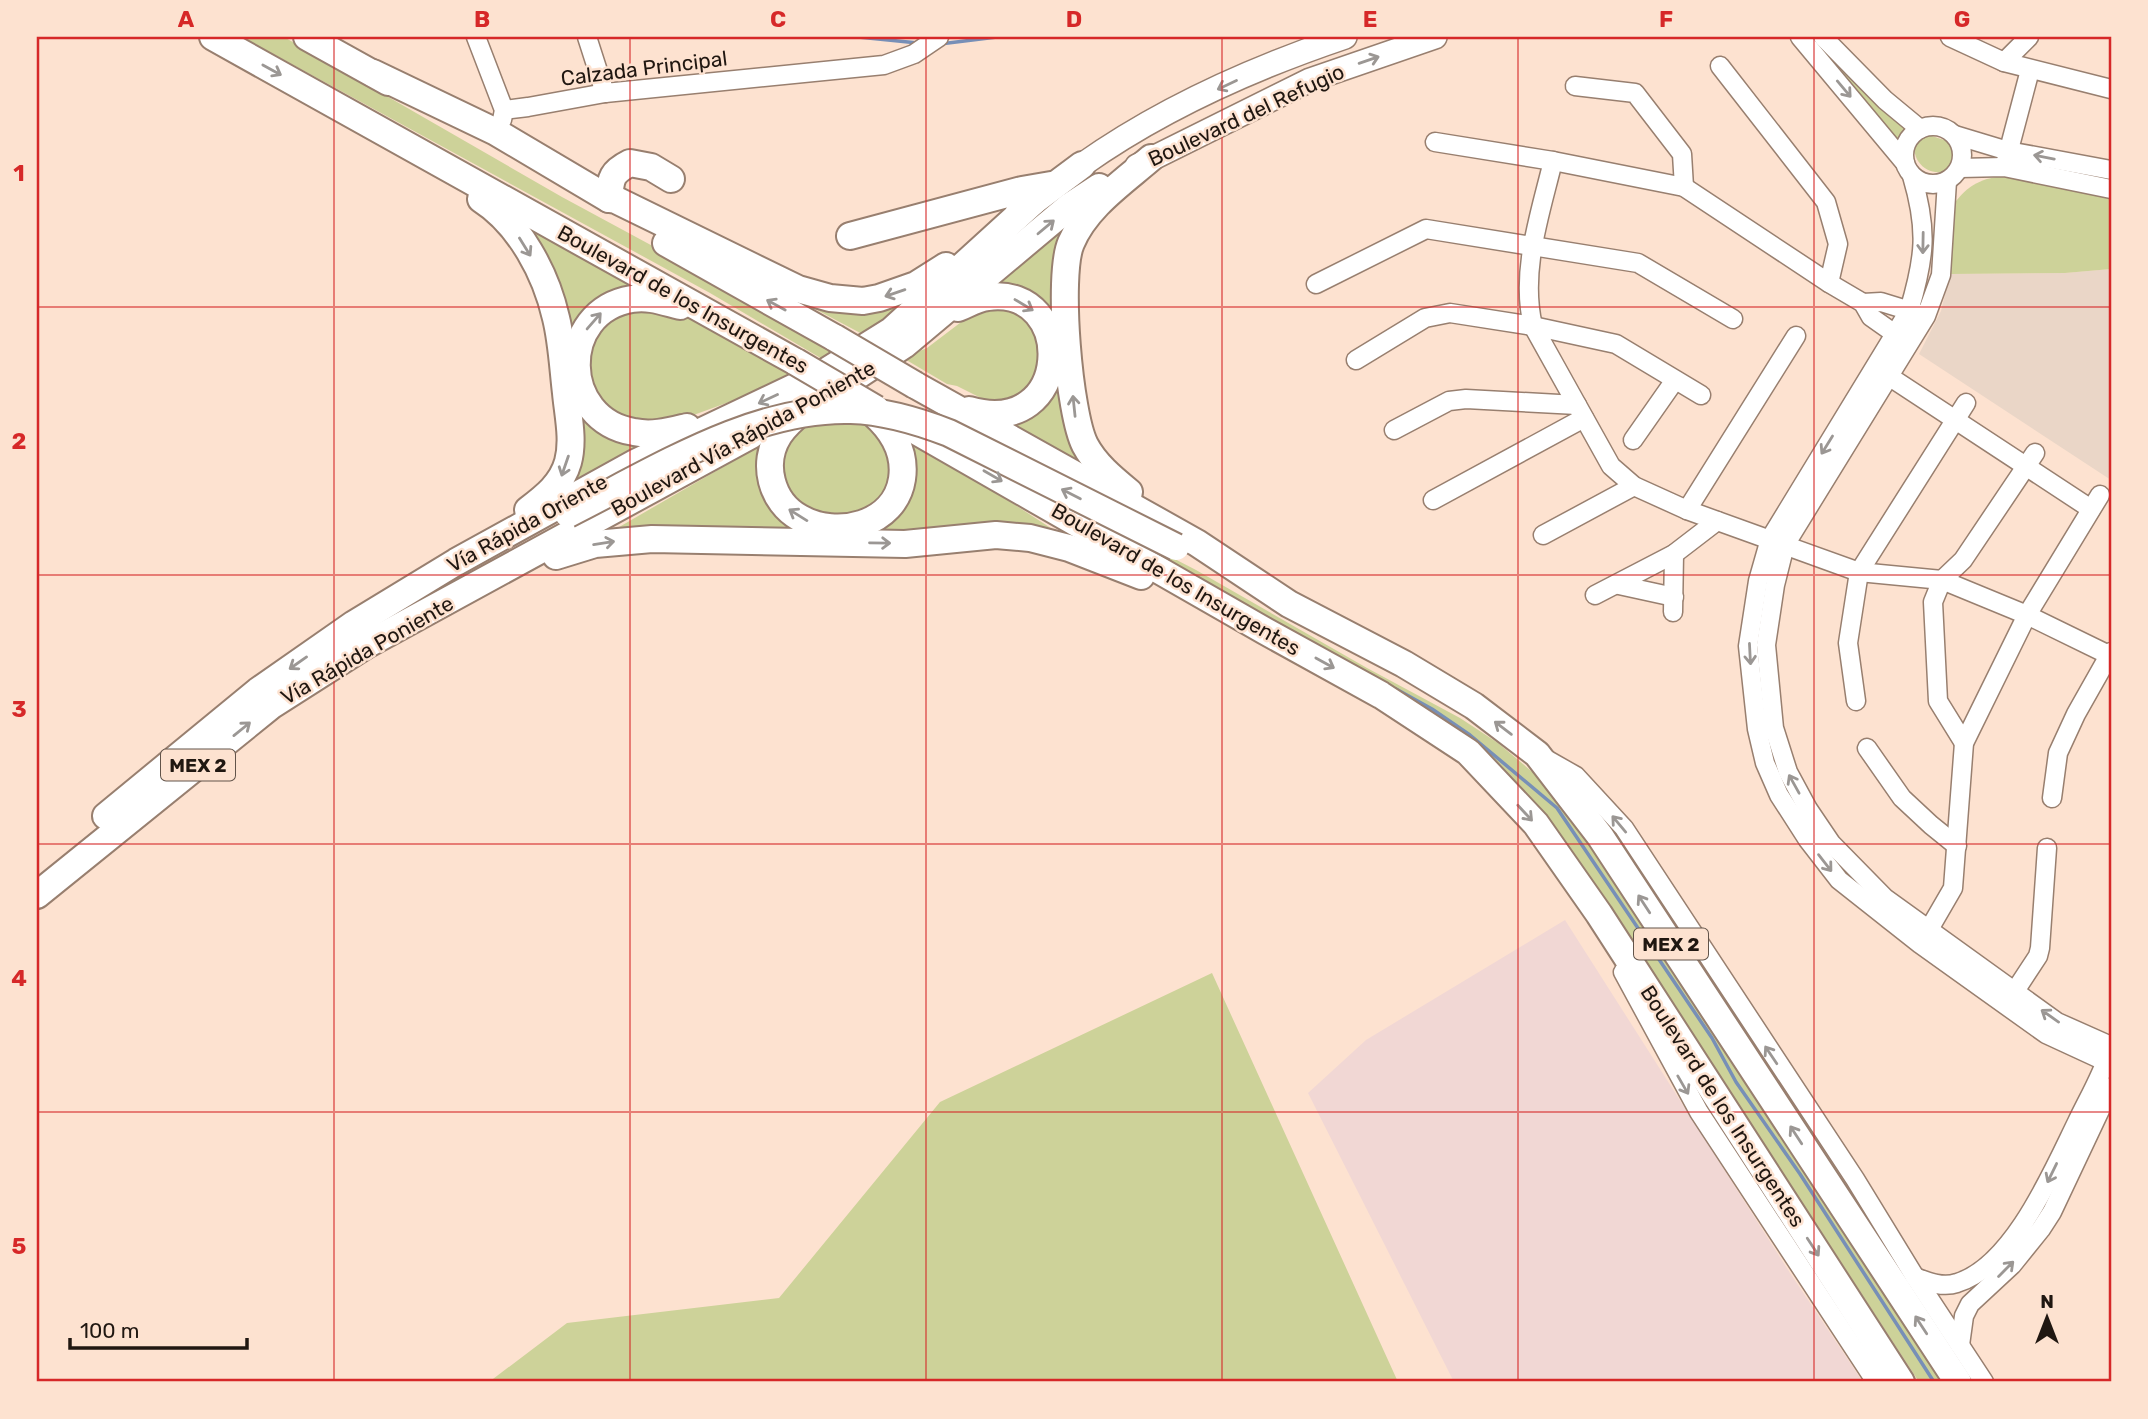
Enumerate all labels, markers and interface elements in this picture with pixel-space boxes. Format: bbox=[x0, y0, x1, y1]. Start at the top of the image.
text: A bbox=[178, 5, 195, 33]
text: B bbox=[474, 5, 490, 33]
text: C bbox=[770, 5, 786, 33]
text: D bbox=[1066, 5, 1082, 33]
text: E bbox=[1363, 5, 1377, 33]
text: F bbox=[1659, 5, 1673, 33]
text: G bbox=[1954, 5, 1970, 33]
street label: Calzada Principal bbox=[559, 45, 729, 91]
one-way arrow bbox=[1358, 53, 1380, 65]
street label: Boulevard del Refugio bbox=[1144, 59, 1348, 171]
one-way arrow bbox=[262, 63, 282, 77]
one-way arrow bbox=[1217, 78, 1238, 92]
one-way arrow bbox=[1836, 80, 1852, 98]
one-way arrow bbox=[2033, 150, 2056, 164]
text: 1 bbox=[13, 159, 25, 187]
street label: Boulevard de los Insurgentes bbox=[553, 219, 813, 379]
one-way arrow bbox=[1036, 219, 1054, 234]
one-way arrow bbox=[1916, 231, 1929, 254]
one-way arrow bbox=[518, 237, 533, 256]
one-way arrow bbox=[885, 288, 907, 300]
one-way arrow bbox=[766, 297, 786, 311]
one-way arrow bbox=[1013, 299, 1033, 313]
one-way arrow bbox=[586, 312, 602, 330]
street label: Boulevard Vía Rápida Poniente bbox=[607, 355, 879, 521]
one-way arrow bbox=[757, 393, 779, 406]
one-way arrow bbox=[1067, 395, 1080, 418]
text: 2 bbox=[12, 427, 26, 455]
one-way arrow bbox=[1820, 435, 1834, 455]
one-way arrow bbox=[558, 454, 570, 476]
street label: Vía Rápida Oriente bbox=[443, 469, 611, 577]
one-way arrow bbox=[983, 469, 1003, 483]
one-way arrow bbox=[1061, 486, 1082, 500]
street label: Boulevard de los Insurgentes bbox=[1047, 497, 1305, 661]
one-way arrow bbox=[788, 508, 808, 522]
one-way arrow bbox=[592, 536, 614, 549]
one-way arrow bbox=[868, 536, 891, 550]
street label: Vía Rápida Poniente bbox=[276, 590, 458, 710]
one-way arrow bbox=[1743, 642, 1756, 665]
one-way arrow bbox=[289, 656, 308, 670]
one-way arrow bbox=[1314, 657, 1334, 671]
text: 3 bbox=[11, 695, 27, 723]
one-way arrow bbox=[1494, 721, 1513, 735]
one-way arrow bbox=[233, 722, 251, 737]
road number: MEX 2 bbox=[161, 750, 235, 780]
one-way arrow bbox=[1787, 774, 1801, 794]
one-way arrow bbox=[1517, 804, 1534, 821]
one-way arrow bbox=[1611, 816, 1627, 834]
one-way arrow bbox=[1818, 853, 1833, 872]
one-way arrow bbox=[1637, 895, 1652, 914]
road number: MEX 2 bbox=[1634, 928, 1708, 960]
text: 4 bbox=[11, 964, 27, 992]
street label: Boulevard de los Insurgentes bbox=[1635, 981, 1811, 1231]
one-way arrow bbox=[2041, 1009, 2060, 1023]
one-way arrow bbox=[1764, 1046, 1779, 1065]
one-way arrow bbox=[1676, 1074, 1690, 1094]
one-way arrow bbox=[1789, 1126, 1804, 1145]
one-way arrow bbox=[2045, 1162, 2059, 1183]
text: 5 bbox=[12, 1232, 27, 1260]
one-way arrow bbox=[1806, 1237, 1821, 1256]
one-way arrow bbox=[1998, 1261, 2015, 1278]
north arrow bbox=[2011, 1282, 2082, 1352]
text: N bbox=[2040, 1290, 2054, 1313]
scale bar bbox=[70, 1307, 247, 1351]
one-way arrow bbox=[1914, 1316, 1928, 1335]
text: 100 m bbox=[80, 1318, 139, 1343]

